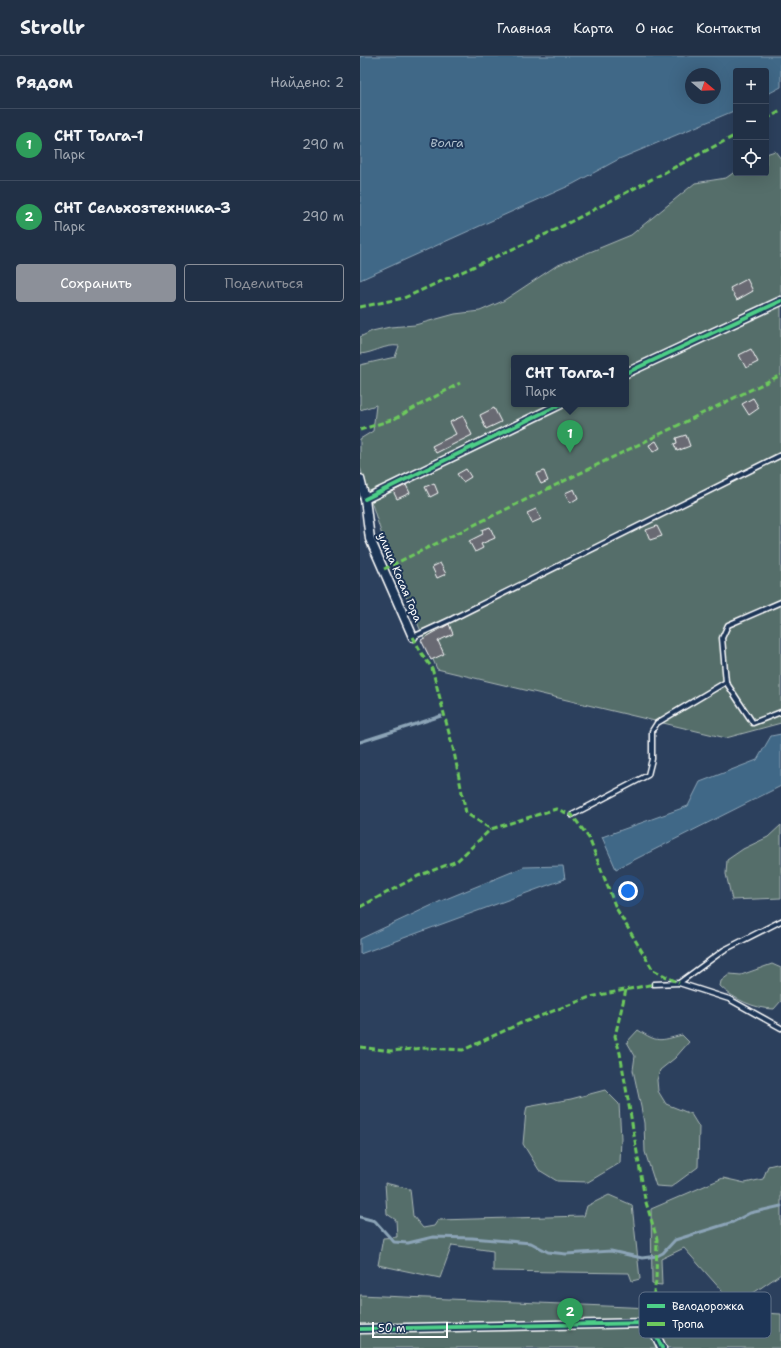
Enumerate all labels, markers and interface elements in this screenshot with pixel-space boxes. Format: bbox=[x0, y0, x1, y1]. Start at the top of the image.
text: Strollr bbox=[20, 15, 85, 40]
text: Главная bbox=[497, 19, 551, 37]
text: Карта bbox=[573, 19, 613, 37]
text: О нас bbox=[635, 19, 674, 37]
text: Контакты bbox=[696, 19, 761, 37]
north arrow bbox=[685, 68, 721, 104]
map controls bbox=[733, 68, 769, 176]
button: + bbox=[733, 68, 769, 104]
text: Рядом bbox=[16, 71, 73, 93]
text: Найдено: 2 bbox=[270, 74, 344, 91]
button: − bbox=[733, 104, 769, 140]
text: СНТ Толга-1 bbox=[54, 126, 143, 146]
water label: Волга bbox=[430, 135, 464, 151]
text: 1 bbox=[26, 136, 32, 153]
text: 290 m bbox=[302, 136, 344, 153]
button: locate bbox=[733, 140, 769, 176]
text: Парк bbox=[54, 146, 85, 163]
text: СНТ Сельхозтехника-3 bbox=[54, 198, 231, 218]
text: 2 bbox=[24, 208, 34, 225]
text: 290 m bbox=[302, 208, 344, 225]
text: Парк bbox=[54, 218, 85, 235]
button: Сохранить bbox=[16, 264, 176, 302]
button: Поделиться bbox=[184, 264, 344, 302]
popup bbox=[511, 355, 629, 407]
text: СНТ Толга-1 bbox=[525, 363, 615, 383]
text: Парк bbox=[525, 383, 556, 400]
pin: 1 bbox=[557, 420, 583, 453]
street label: улица Косая Гора bbox=[374, 530, 425, 625]
your location bbox=[618, 881, 638, 901]
legend bbox=[639, 1292, 771, 1338]
pin: 2 bbox=[557, 1298, 583, 1331]
text: Велодорожка bbox=[672, 1299, 744, 1314]
text: Тропа bbox=[672, 1317, 704, 1332]
scale bar bbox=[372, 1320, 448, 1339]
text: 50 m bbox=[378, 1321, 406, 1336]

